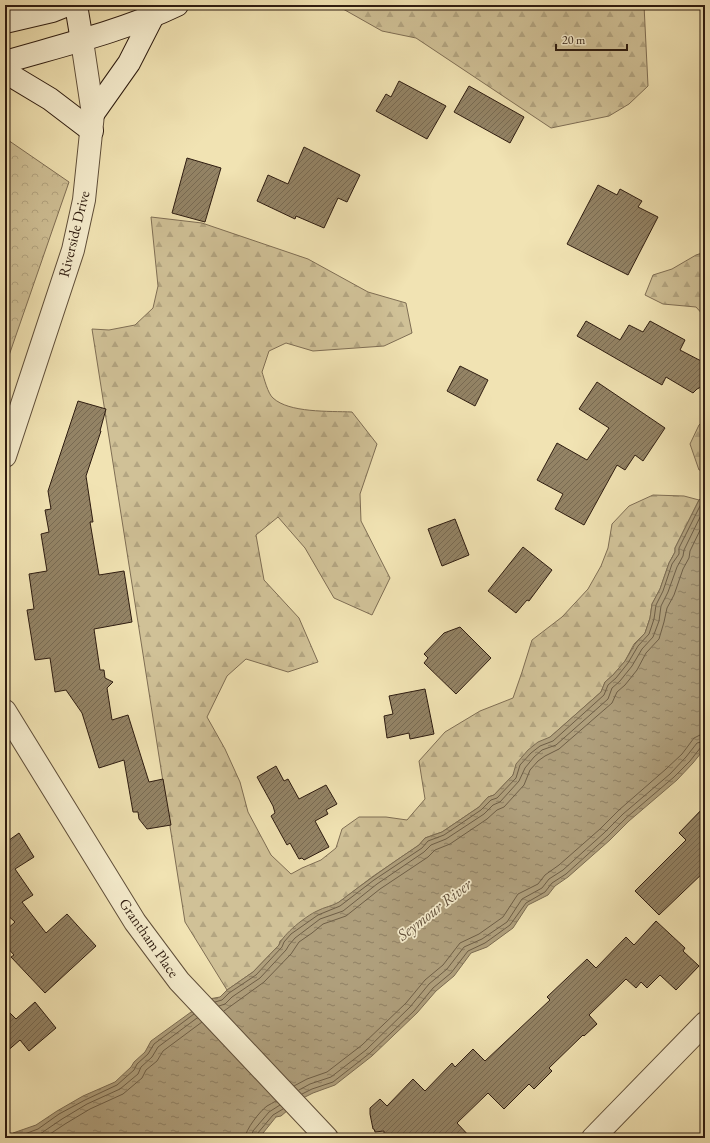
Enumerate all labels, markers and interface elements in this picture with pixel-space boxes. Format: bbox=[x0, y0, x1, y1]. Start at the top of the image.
scale bar bbox=[556, 26, 627, 52]
text: 20 m bbox=[562, 32, 586, 48]
street label: Riverside Drive bbox=[54, 189, 93, 279]
water label: Seymour River bbox=[392, 873, 477, 946]
street label: Grantham Place bbox=[115, 894, 184, 981]

